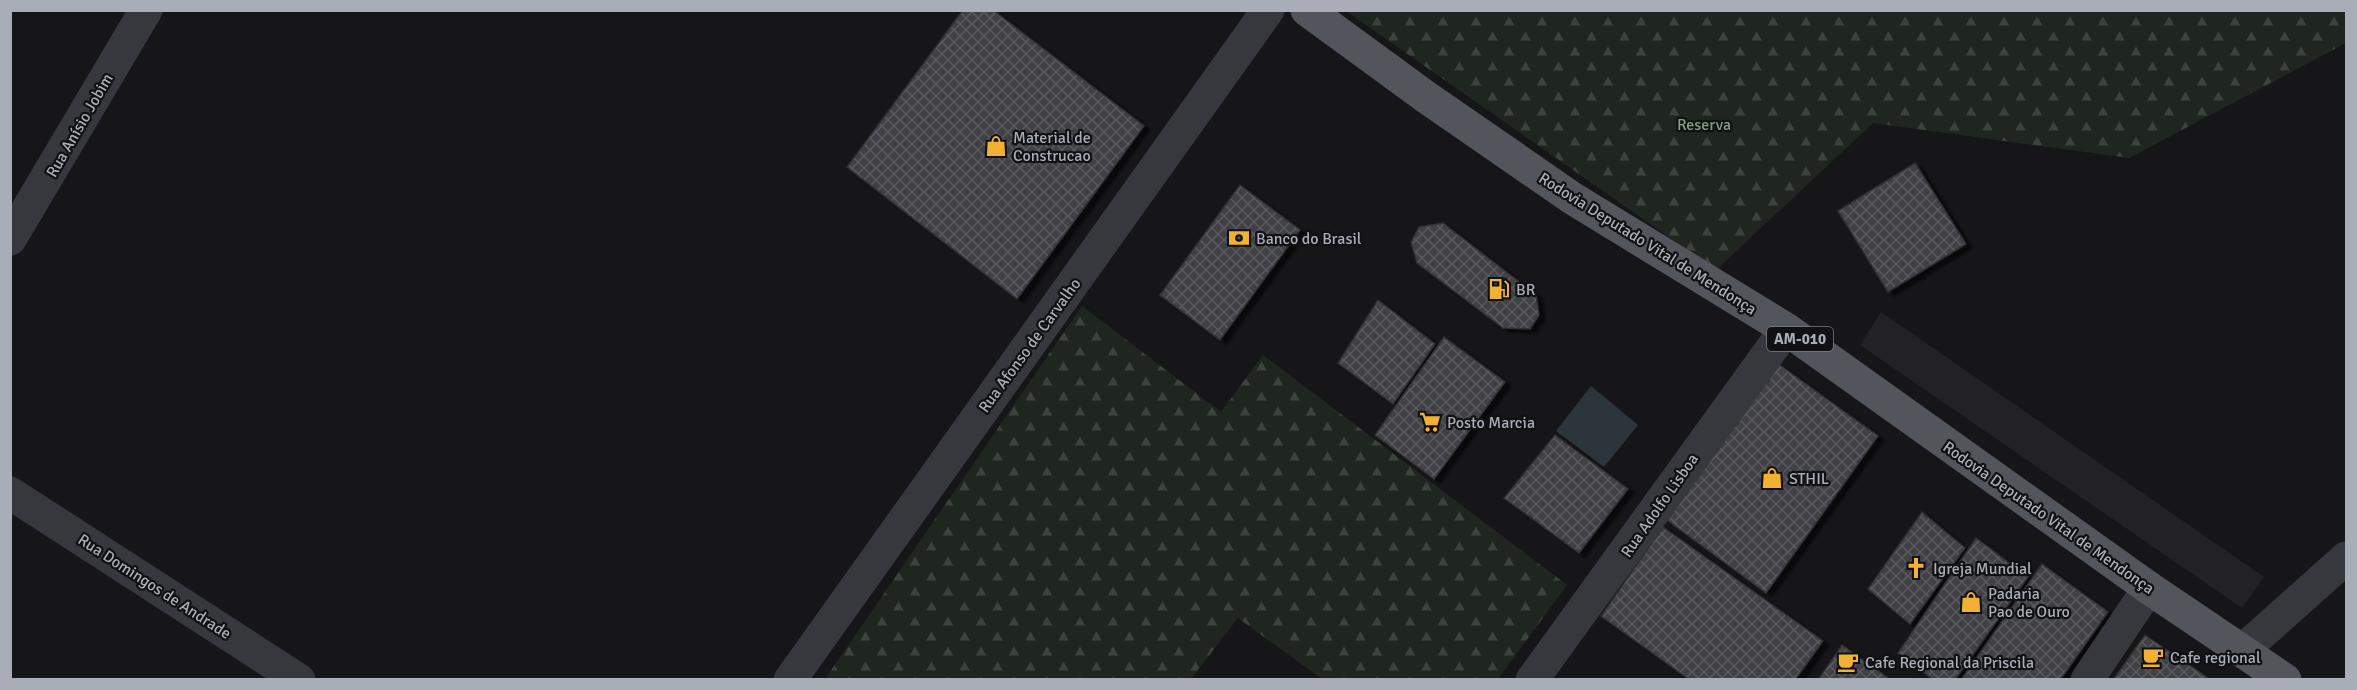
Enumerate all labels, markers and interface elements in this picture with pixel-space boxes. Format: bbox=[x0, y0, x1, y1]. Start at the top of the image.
street label: Rua Anísio Jobim bbox=[42, 70, 118, 181]
park label: Reserva bbox=[1677, 115, 1731, 135]
place label: Material de Construcao bbox=[1013, 128, 1091, 166]
shop icon: Material de Construcao bbox=[984, 134, 1008, 158]
street label: Rodovia Deputado Vital de Mendonça bbox=[1535, 168, 1760, 319]
bank icon: Banco do Brasil bbox=[1227, 226, 1251, 250]
place label: Banco do Brasil bbox=[1256, 229, 1362, 249]
street label: Rua Afonso de Carvalho bbox=[974, 274, 1085, 417]
fuel station icon: BR bbox=[1487, 277, 1511, 301]
place label: BR bbox=[1516, 280, 1536, 300]
road number: AM-010 bbox=[1767, 327, 1833, 351]
supermarket icon: Posto Marcia bbox=[1418, 410, 1442, 434]
place label: Posto Marcia bbox=[1447, 413, 1535, 433]
street label: Rodovia Deputado Vital de Mendonça bbox=[1939, 437, 2158, 599]
street label: Rua Adolfo Lisboa bbox=[1617, 450, 1703, 561]
shop icon: STHIL bbox=[1760, 466, 1784, 490]
place label: STHIL bbox=[1789, 469, 1829, 489]
street label: Rua Domingos de Andrade bbox=[74, 530, 235, 644]
church icon: Igreja Mundial bbox=[1904, 556, 1928, 580]
place label: Igreja Mundial bbox=[1933, 559, 2032, 579]
place label: Padaria Pao de Ouro bbox=[1988, 584, 2070, 622]
shop icon: Padaria Pao de Ouro bbox=[1959, 590, 1983, 614]
cafe icon: Cafe regional bbox=[2141, 645, 2165, 669]
place label: Cafe regional bbox=[2170, 648, 2261, 668]
cafe icon: Cafe Regional da Priscila bbox=[1836, 650, 1860, 674]
place label: Cafe Regional da Priscila bbox=[1865, 653, 2034, 673]

